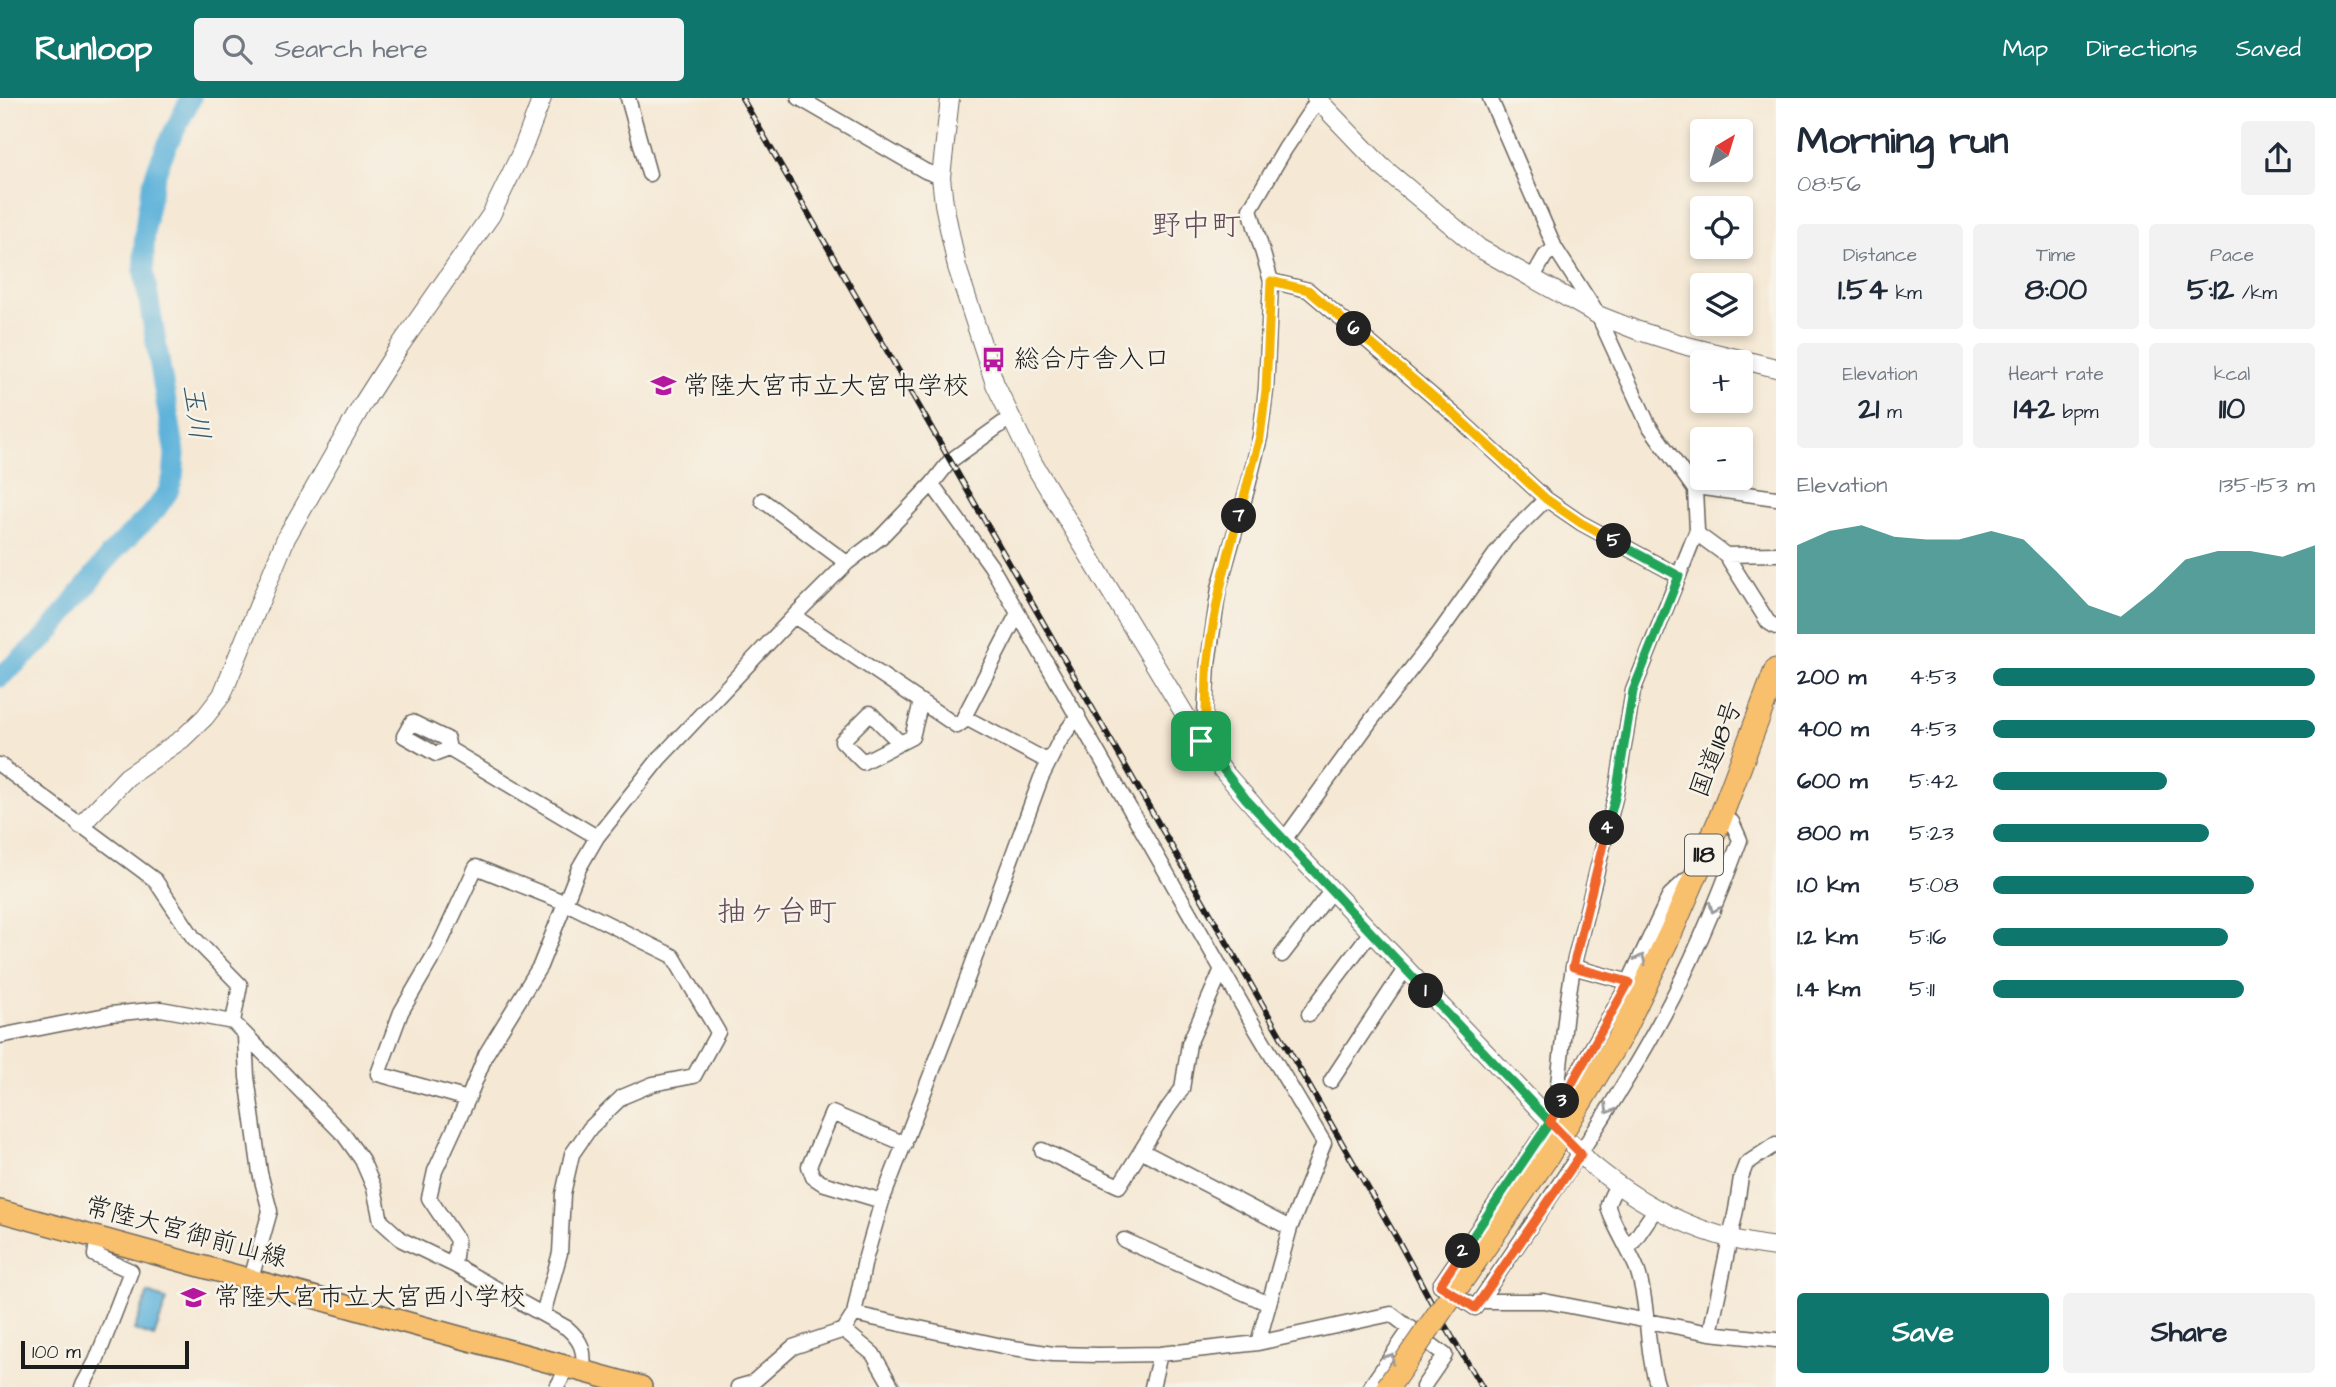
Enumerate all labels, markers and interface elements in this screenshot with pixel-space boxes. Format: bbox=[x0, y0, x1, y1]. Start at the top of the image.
search box bbox=[194, 18, 684, 81]
text: Runloop bbox=[35, 26, 152, 72]
icon: search bbox=[218, 30, 256, 68]
text: Search here bbox=[274, 31, 428, 67]
text: Map bbox=[2003, 32, 2048, 66]
text: Directions bbox=[2086, 32, 2198, 66]
text: Saved bbox=[2236, 32, 2301, 66]
text: Morning run bbox=[1797, 116, 2009, 168]
north arrow bbox=[1690, 119, 1754, 182]
map controls bbox=[1690, 119, 1753, 490]
button: share bbox=[2241, 121, 2315, 195]
text: 08:56 bbox=[1797, 168, 1861, 200]
button: locate bbox=[1690, 196, 1753, 259]
district label: 野中町 bbox=[1151, 205, 1241, 247]
text: Distance bbox=[1843, 242, 1917, 269]
text: Time bbox=[2036, 242, 2076, 269]
text: Pace bbox=[2210, 242, 2254, 269]
text: 1.54 bbox=[1838, 269, 1888, 311]
text: 8:00 bbox=[2025, 269, 2087, 311]
text: 5:12 bbox=[2187, 269, 2234, 311]
button: layers bbox=[1690, 273, 1753, 336]
text: km bbox=[1888, 280, 1922, 307]
text: /km bbox=[2234, 280, 2277, 307]
pin: 6 bbox=[1336, 312, 1372, 346]
text: 6 bbox=[1348, 315, 1359, 342]
place label: 総合庁舎入口 bbox=[1014, 341, 1170, 377]
bus stop icon: 総合庁舎入口 bbox=[980, 345, 1008, 373]
button: + bbox=[1690, 350, 1753, 413]
text: Elevation bbox=[1843, 361, 1917, 388]
text: Heart rate bbox=[2008, 361, 2104, 388]
text: kcal bbox=[2214, 361, 2250, 388]
place label: 常陸大宮市立大宮中学校 bbox=[683, 368, 969, 404]
school or university icon: 常陸大宮市立大宮中学校 bbox=[649, 372, 677, 400]
water label: 玉川 bbox=[173, 382, 219, 442]
text: 21 bbox=[1858, 388, 1879, 430]
text: 142 bbox=[2013, 388, 2055, 430]
text: 110 bbox=[2219, 388, 2245, 430]
text: m bbox=[1879, 399, 1902, 426]
text: bpm bbox=[2055, 399, 2099, 426]
button: − bbox=[1690, 427, 1753, 490]
text: Elevation bbox=[1797, 469, 1888, 501]
text: 135–153 m bbox=[2219, 469, 2315, 501]
pin: 7 bbox=[1222, 498, 1256, 534]
text: 7 bbox=[1233, 502, 1244, 529]
pin: 5 bbox=[1596, 524, 1632, 558]
text: 5 bbox=[1607, 527, 1620, 554]
text: 200 m bbox=[1797, 661, 1866, 693]
text: 4:53 bbox=[1909, 661, 1956, 693]
street label: 国道118号 bbox=[1681, 695, 1751, 803]
pin bbox=[1171, 711, 1231, 771]
text: 400 m bbox=[1797, 713, 1869, 745]
text: 4:53 bbox=[1909, 713, 1956, 745]
icon: arrive bbox=[1182, 722, 1220, 760]
text: 600 m bbox=[1797, 765, 1868, 797]
text: 5:42 bbox=[1909, 765, 1958, 797]
pin: 4 bbox=[1590, 810, 1624, 846]
text: 4 bbox=[1600, 814, 1613, 841]
text: 800 m bbox=[1797, 817, 1868, 849]
text: 5:23 bbox=[1909, 817, 1954, 849]
road number: 118 bbox=[1685, 834, 1723, 876]
text: 1.0 km bbox=[1797, 869, 1859, 901]
text: 5:08 bbox=[1909, 869, 1959, 901]
district label: 抽ヶ台町 bbox=[717, 891, 837, 933]
one-way arrow bbox=[1708, 900, 1722, 913]
text: 1.2 km bbox=[1797, 921, 1858, 953]
text: 5:16 bbox=[1909, 921, 1947, 953]
one-way arrow bbox=[1632, 954, 1646, 966]
text: 1.4 km bbox=[1797, 973, 1860, 1005]
text: 5:11 bbox=[1909, 973, 1935, 1005]
pin: 1 bbox=[1408, 974, 1444, 1008]
text: 1 bbox=[1424, 977, 1427, 1004]
pin: 3 bbox=[1544, 1084, 1580, 1118]
text: 3 bbox=[1557, 1087, 1566, 1114]
one-way arrow bbox=[1604, 1101, 1617, 1114]
street label: 常陸大宮御前山線 bbox=[81, 1188, 291, 1276]
pin: 2 bbox=[1446, 1234, 1480, 1268]
text: 2 bbox=[1457, 1237, 1468, 1264]
place label: 常陸大宮市立大宮西小学校 bbox=[214, 1279, 526, 1315]
school or university icon: 常陸大宮市立大宮西小学校 bbox=[180, 1283, 208, 1311]
button: Save bbox=[1797, 1293, 2049, 1373]
button: Share bbox=[2063, 1293, 2315, 1373]
scale bar bbox=[21, 1338, 189, 1370]
text: 100 m bbox=[32, 1339, 81, 1366]
one-way arrow bbox=[1382, 1353, 1394, 1366]

